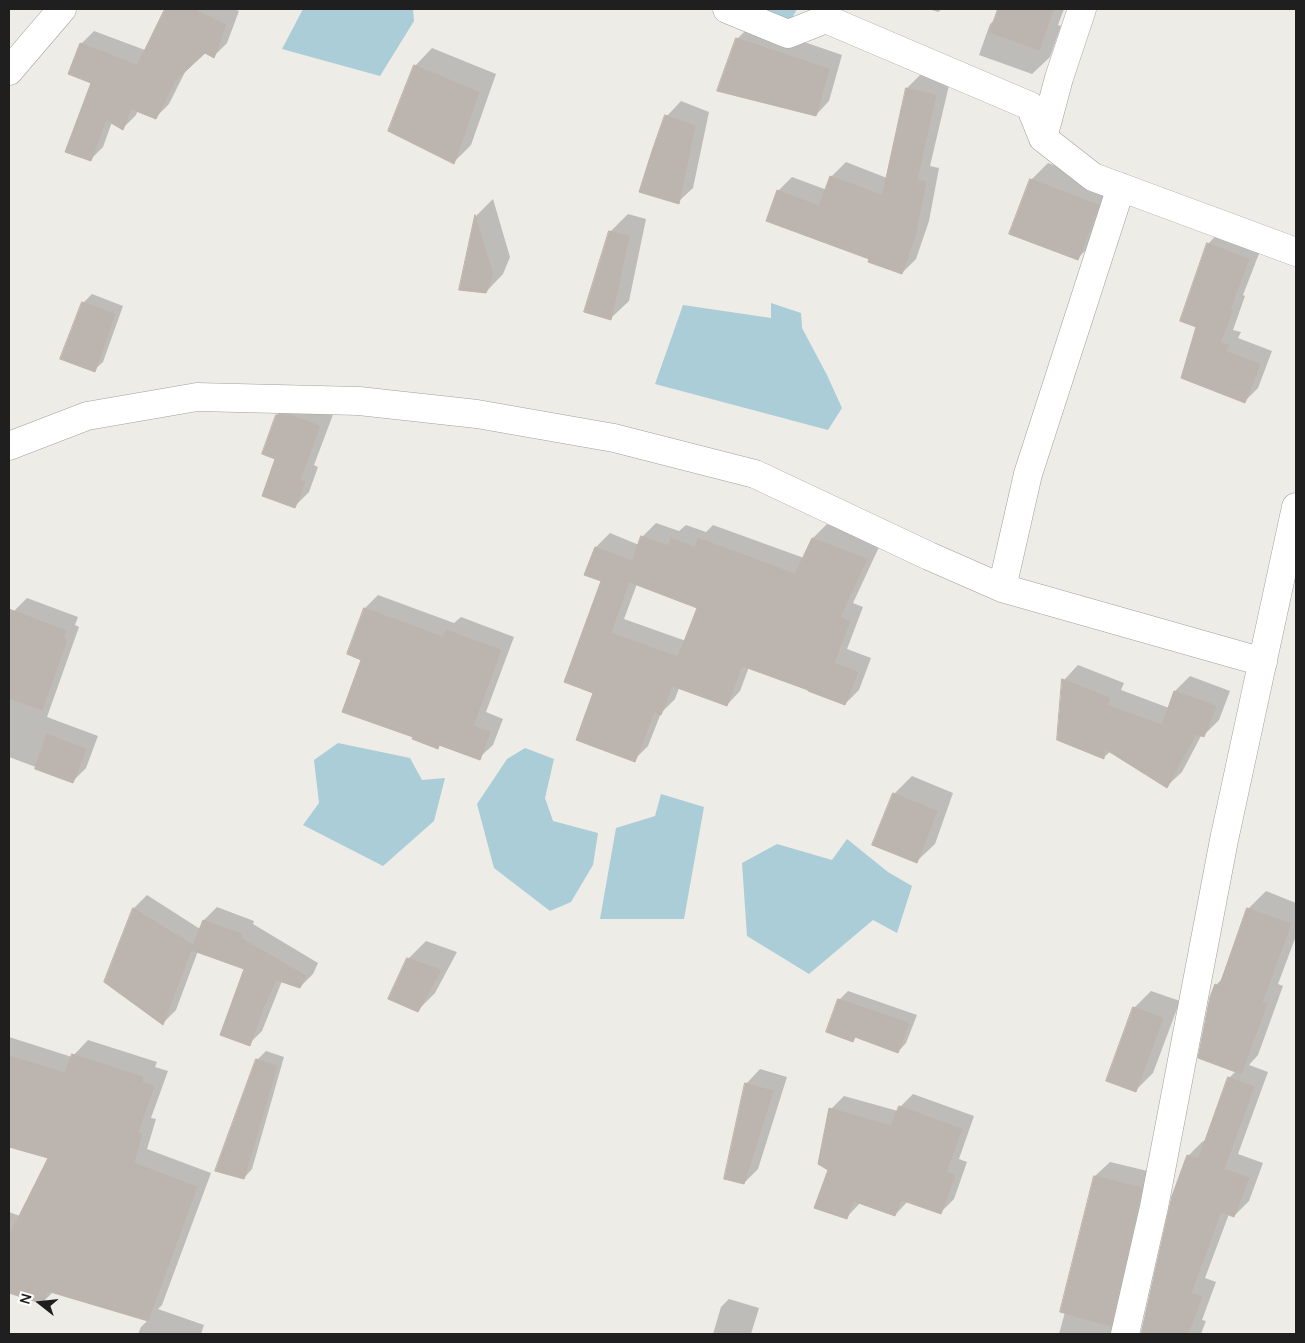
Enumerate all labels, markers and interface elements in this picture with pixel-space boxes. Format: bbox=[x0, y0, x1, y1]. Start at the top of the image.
north arrow bbox=[15, 1278, 65, 1328]
text: N bbox=[15, 1291, 36, 1306]

